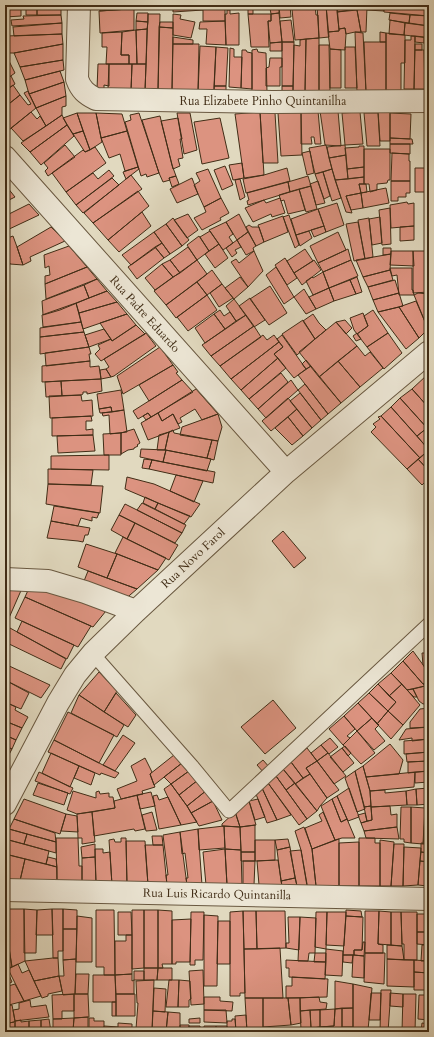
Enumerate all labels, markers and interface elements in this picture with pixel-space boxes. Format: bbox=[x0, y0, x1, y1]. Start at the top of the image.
street label: Rua Elizabete Pinho Quintanilha bbox=[180, 93, 347, 109]
street label: Rua Padre Eduardo bbox=[106, 272, 184, 356]
street label: Rua Novo Farol bbox=[158, 524, 228, 592]
street label: Rua Luis Ricardo Quintanilla bbox=[143, 885, 292, 903]

